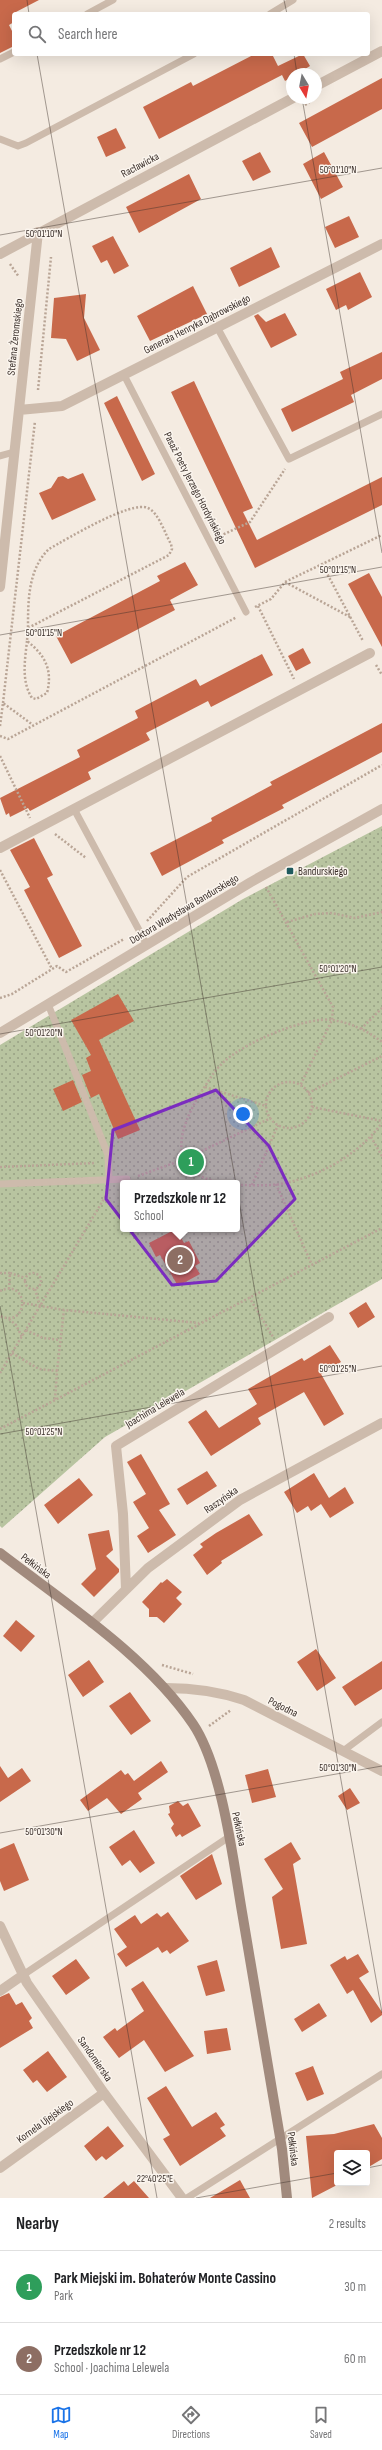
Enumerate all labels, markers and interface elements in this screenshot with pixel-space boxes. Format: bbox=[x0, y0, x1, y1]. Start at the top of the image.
search box bbox=[12, 12, 370, 56]
icon: search bbox=[26, 23, 48, 45]
text: Search here bbox=[58, 25, 118, 44]
north arrow bbox=[286, 68, 322, 104]
street label: Racławicka bbox=[119, 150, 161, 180]
text: 50°01'10"N bbox=[320, 164, 356, 176]
text: 50°01'10"N bbox=[26, 228, 62, 240]
street label: Generała Henryka Dąbrowskiego bbox=[141, 291, 253, 357]
street label: Stefana Żeromskiego bbox=[4, 297, 26, 376]
street label: Pasaż Poety Jerzego Hordyńskiego bbox=[161, 430, 229, 547]
text: 50°01'15"N bbox=[320, 564, 356, 576]
text: 50°01'15"N bbox=[26, 627, 62, 639]
place label: Bandurskiego bbox=[298, 865, 348, 878]
marker: Bandurskiego bbox=[285, 866, 295, 876]
street label: Doktora Władysława Bandurskiego bbox=[127, 871, 241, 947]
text: 50°01'20"N bbox=[319, 963, 357, 975]
text: 50°01'20"N bbox=[25, 1027, 63, 1039]
your location bbox=[233, 1104, 253, 1124]
pin: 1 bbox=[178, 1147, 204, 1177]
popup bbox=[120, 1180, 240, 1232]
text: Przedszkole nr 12 bbox=[134, 1189, 226, 1208]
text: School bbox=[134, 1208, 164, 1224]
pin: 2 bbox=[167, 1245, 193, 1275]
text: 50°01'25"N bbox=[320, 1363, 356, 1375]
street label: Joachima Lelewela bbox=[122, 1385, 187, 1431]
text: 50°01'25"N bbox=[26, 1426, 62, 1438]
street label: Raszyńska bbox=[202, 1484, 240, 1516]
street label: Pełkińska bbox=[18, 1550, 54, 1582]
street label: Pogodna bbox=[266, 1694, 300, 1720]
text: 50°01'30"N bbox=[319, 1762, 357, 1774]
street label: Pełkińska bbox=[229, 1811, 249, 1847]
text: 50°01'30"N bbox=[25, 1826, 63, 1838]
street label: Sandomierska bbox=[75, 2034, 115, 2084]
street label: Kornela Ujejskiego bbox=[14, 2096, 76, 2146]
street label: Pełkińska bbox=[284, 2131, 302, 2167]
map controls bbox=[334, 2150, 370, 2186]
button: layers bbox=[334, 2150, 370, 2186]
text: 22°40'25"E bbox=[137, 2173, 173, 2185]
text: Nearby bbox=[16, 2214, 59, 2234]
text: 2 results bbox=[329, 2216, 366, 2232]
text: Park Miejski im. Bohaterów Monte Cassino bbox=[54, 2269, 276, 2288]
text: 1 bbox=[26, 2279, 32, 2295]
text: 30 m bbox=[344, 2279, 366, 2295]
text: Park bbox=[54, 2288, 73, 2304]
text: Przedszkole nr 12 bbox=[54, 2341, 146, 2360]
text: 2 bbox=[26, 2351, 32, 2367]
text: 60 m bbox=[344, 2351, 366, 2367]
text: School · Joachima Lelewela bbox=[54, 2360, 169, 2376]
tab: Map bbox=[50, 2404, 72, 2441]
tab: Directions bbox=[172, 2404, 210, 2441]
tab: Saved bbox=[310, 2404, 332, 2441]

